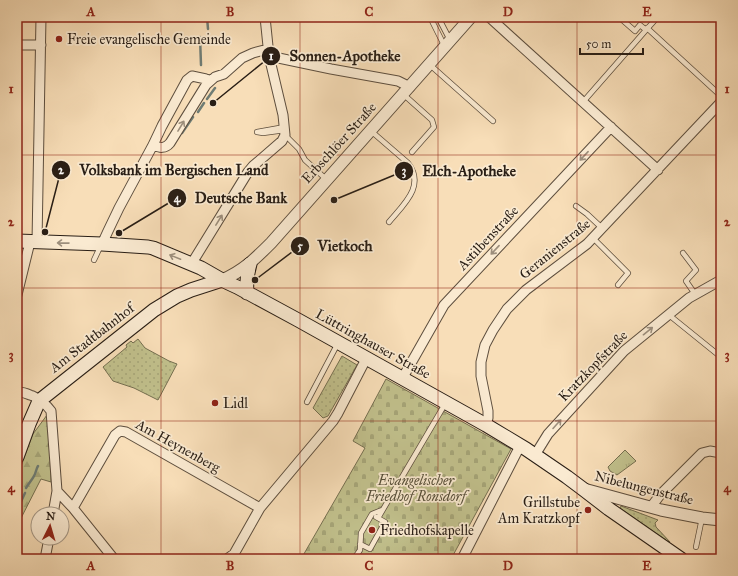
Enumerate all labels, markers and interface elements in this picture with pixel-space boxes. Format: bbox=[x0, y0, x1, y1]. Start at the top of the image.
text: A bbox=[86, 4, 96, 20]
text: B bbox=[226, 4, 235, 20]
text: C bbox=[365, 4, 374, 20]
text: D bbox=[503, 4, 513, 20]
text: E bbox=[642, 4, 652, 20]
scale bar bbox=[580, 30, 643, 56]
place label: Freie evangelische Gemeinde bbox=[67, 31, 231, 48]
marker: Freie evangelische Gemeinde bbox=[54, 34, 64, 44]
text: 50 m bbox=[586, 37, 611, 51]
callout: Sonnen-Apotheke bbox=[261, 42, 409, 69]
text: Sonnen-Apotheke bbox=[289, 47, 401, 66]
text: 1 bbox=[269, 49, 274, 63]
text: 1 bbox=[8, 81, 14, 97]
text: 1 bbox=[724, 81, 730, 97]
street label: Erbschlöer Straße bbox=[298, 99, 380, 187]
one-way arrow bbox=[177, 120, 185, 132]
one-way arrow bbox=[580, 151, 589, 161]
callout: Volksbank im Bergischen Land bbox=[51, 156, 276, 183]
callout: Elch-Apotheke bbox=[394, 157, 523, 184]
text: Volksbank im Bergischen Land bbox=[78, 161, 269, 180]
text: Elch-Apotheke bbox=[422, 162, 517, 181]
text: 2 bbox=[58, 163, 65, 177]
text: 3 bbox=[402, 164, 407, 179]
callout: Deutsche Bank bbox=[167, 185, 296, 212]
text: Deutsche Bank bbox=[195, 189, 288, 207]
text: 4 bbox=[174, 191, 182, 206]
street label: Astilbenstraße bbox=[453, 202, 522, 274]
text: 2 bbox=[8, 214, 15, 230]
one-way arrow bbox=[215, 214, 223, 226]
text: 2 bbox=[724, 214, 731, 230]
street label: Geranienstraße bbox=[516, 215, 594, 283]
callout: Vietkoch bbox=[290, 232, 381, 259]
text: Vietkoch bbox=[316, 237, 373, 255]
one-way arrow bbox=[57, 239, 70, 247]
text: 5 bbox=[297, 239, 303, 253]
one-way arrow bbox=[491, 245, 500, 256]
one-way arrow bbox=[170, 252, 182, 260]
street label: Am Stadtbahnhof bbox=[46, 298, 139, 377]
street label: Lüttringhauser Straße bbox=[313, 305, 433, 383]
street label: Kratzkopfstraße bbox=[555, 327, 631, 405]
one-way arrow bbox=[643, 327, 654, 336]
text: 3 bbox=[8, 347, 14, 363]
text: 3 bbox=[724, 347, 730, 363]
place label: Lidl bbox=[223, 395, 248, 412]
marker: Lidl bbox=[210, 398, 220, 408]
street label: Am Heynenberg bbox=[132, 415, 224, 476]
one-way arrow bbox=[553, 419, 562, 429]
street label: Nibelungenstraße bbox=[593, 468, 695, 509]
park label: Evangelischer Friedhof Ronsdorf bbox=[365, 472, 470, 505]
text: 4 bbox=[7, 480, 15, 496]
text: 4 bbox=[723, 480, 731, 496]
place label: Grillstube Am Kratzkopf bbox=[497, 494, 582, 527]
marker: Grillstube Am Kratzkopf bbox=[583, 505, 593, 515]
north arrow bbox=[30, 506, 70, 546]
text: N bbox=[46, 510, 57, 523]
place label: Friedhofskapelle bbox=[380, 522, 474, 539]
marker: Friedhofskapelle bbox=[367, 525, 377, 535]
text: A bbox=[86, 558, 96, 574]
text: B bbox=[226, 558, 235, 574]
text: C bbox=[365, 558, 374, 574]
text: D bbox=[503, 558, 513, 574]
text: E bbox=[642, 558, 652, 574]

